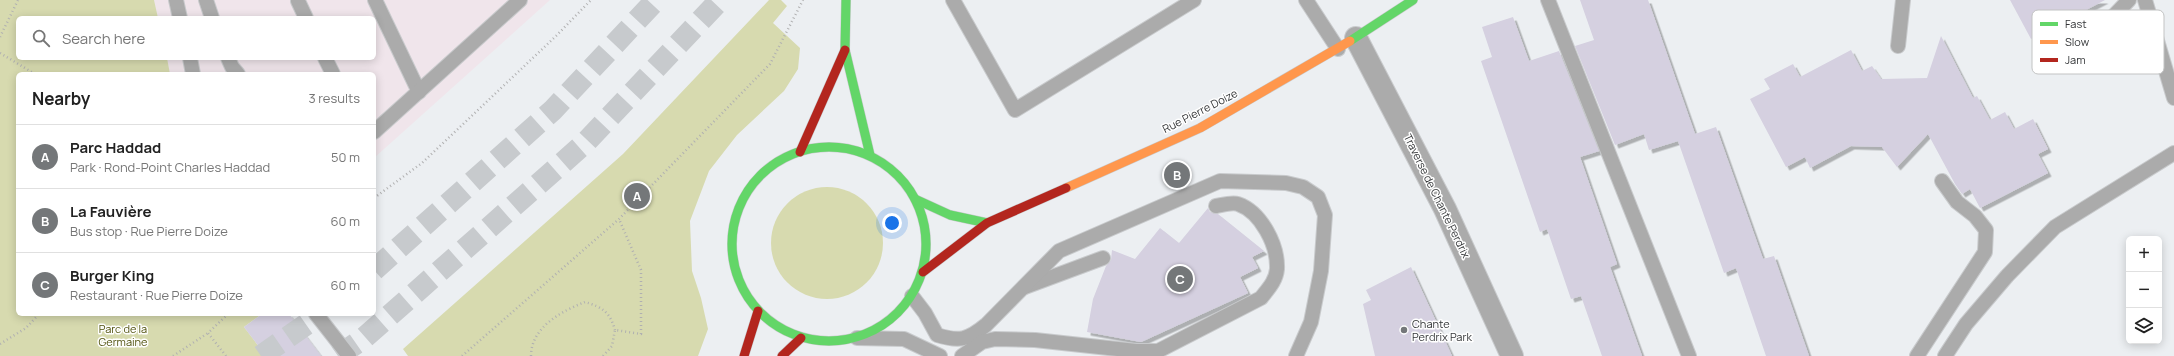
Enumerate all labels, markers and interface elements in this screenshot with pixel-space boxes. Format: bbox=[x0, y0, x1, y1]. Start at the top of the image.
legend bbox=[2032, 10, 2164, 74]
search box bbox=[16, 16, 376, 60]
text: Fast bbox=[2065, 16, 2087, 31]
icon: search bbox=[30, 27, 52, 49]
text: Search here bbox=[62, 28, 145, 49]
text: Slow bbox=[2065, 34, 2090, 49]
text: Jam bbox=[2065, 52, 2086, 67]
street label: Rue Pierre Doize bbox=[1160, 85, 1240, 136]
text: Nearby bbox=[32, 87, 90, 110]
text: 3 results bbox=[308, 89, 360, 107]
street label: Traverse de Chante Perdrix bbox=[1401, 131, 1474, 261]
text: Parc Haddad bbox=[70, 137, 161, 158]
text: A bbox=[41, 148, 49, 166]
text: 50 m bbox=[331, 148, 360, 166]
text: Park · Rond-Point Charles Haddad bbox=[70, 158, 270, 176]
pin: B bbox=[1164, 160, 1190, 190]
pin: A bbox=[624, 181, 650, 211]
text: La Fauvière bbox=[70, 201, 152, 222]
text: B bbox=[41, 212, 49, 230]
text: 60 m bbox=[330, 212, 360, 230]
your location bbox=[882, 213, 902, 233]
text: Bus stop · Rue Pierre Doize bbox=[70, 222, 228, 240]
map controls bbox=[2126, 236, 2162, 344]
button: + bbox=[2126, 236, 2162, 272]
pin: C bbox=[1167, 264, 1193, 294]
text: Burger King bbox=[70, 265, 154, 286]
button: − bbox=[2126, 272, 2162, 308]
text: C bbox=[40, 276, 50, 294]
text: 60 m bbox=[330, 276, 360, 294]
text: Restaurant · Rue Pierre Doize bbox=[70, 286, 243, 304]
button: layers bbox=[2126, 308, 2162, 344]
place label: Chante Perdrix Park bbox=[1412, 316, 1472, 344]
park label: Parc de la Germaine bbox=[98, 321, 148, 349]
marker: Chante Perdrix Park bbox=[1399, 325, 1409, 335]

